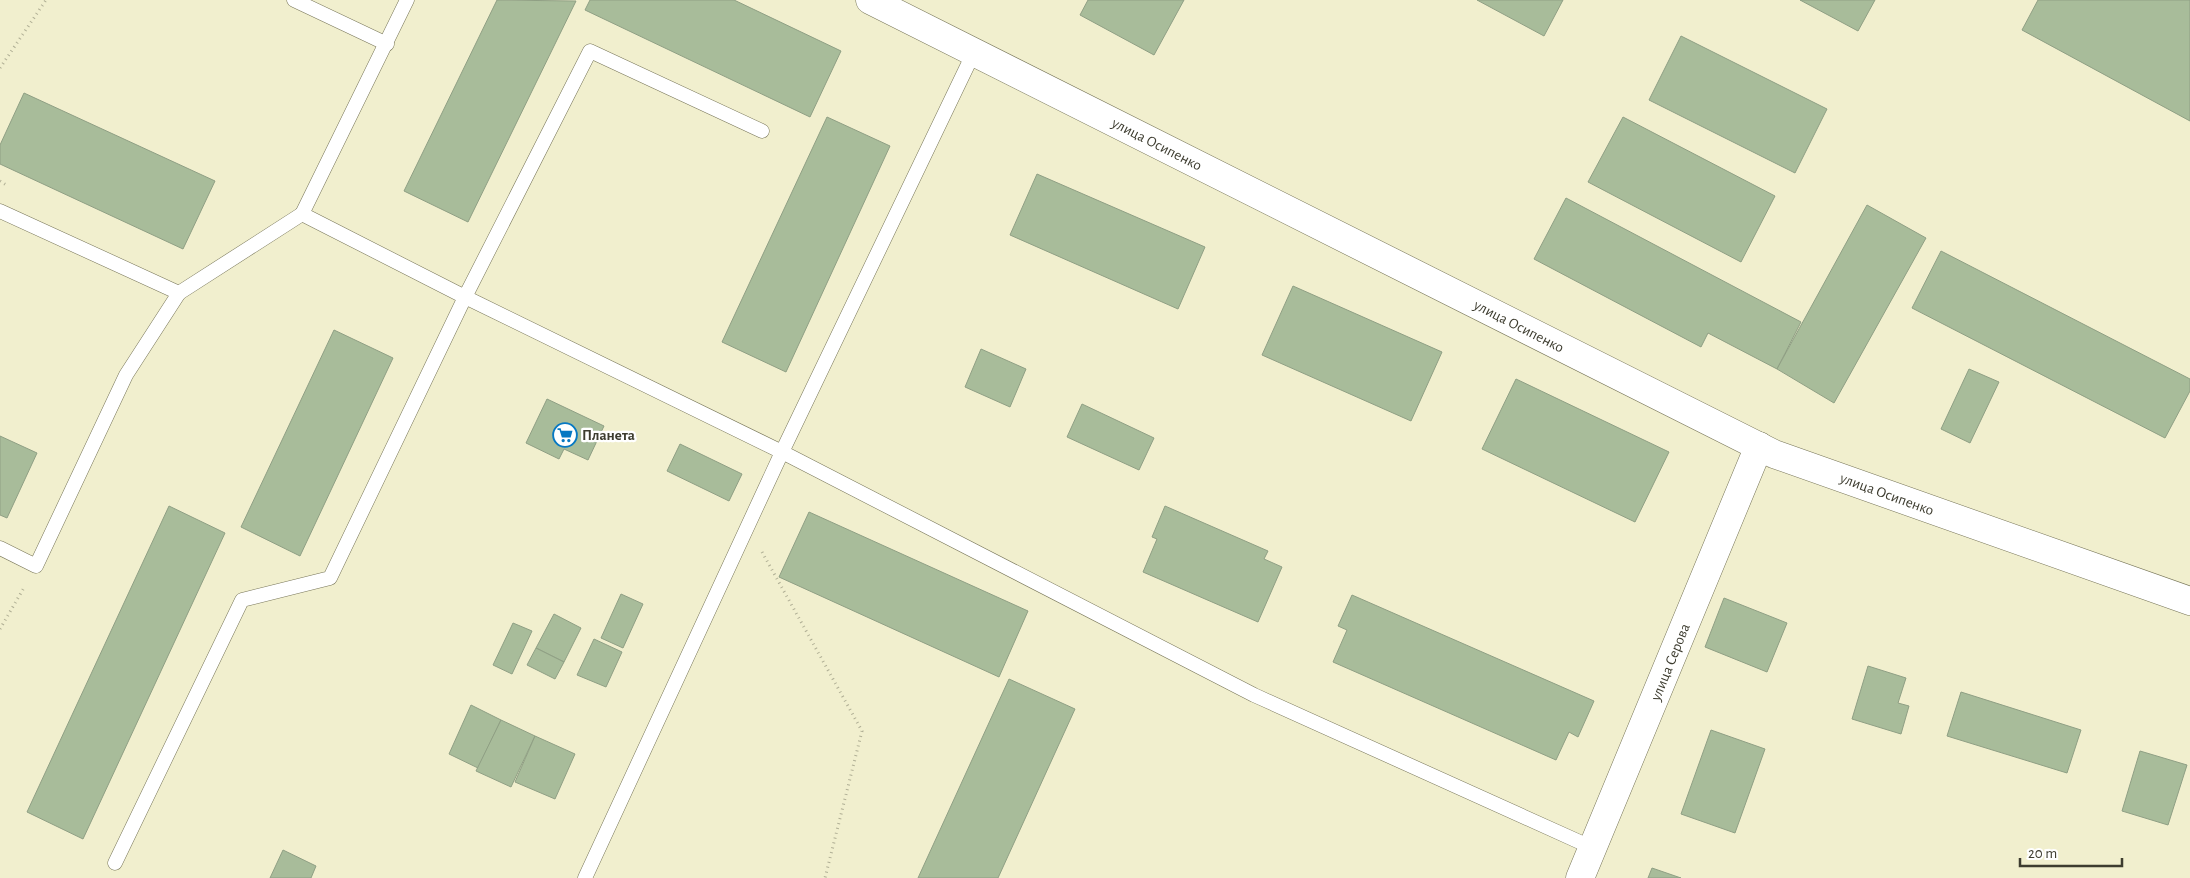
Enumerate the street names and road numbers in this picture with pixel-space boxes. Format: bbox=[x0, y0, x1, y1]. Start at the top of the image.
street label: улица Осипенко bbox=[1109, 115, 1204, 173]
street label: улица Осипенко bbox=[1471, 297, 1566, 355]
street label: улица Осипенко bbox=[1837, 470, 1936, 518]
street label: улица Серова bbox=[1648, 621, 1693, 704]

